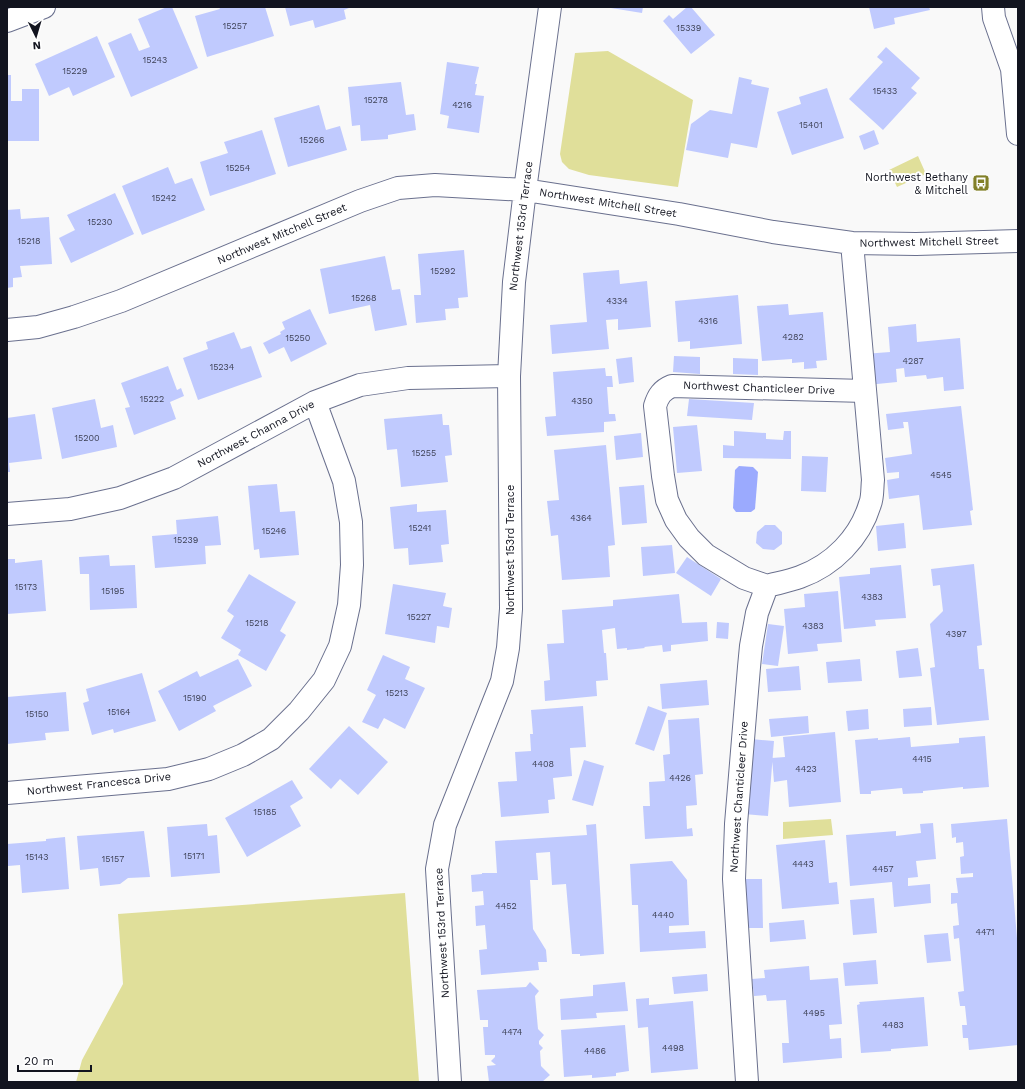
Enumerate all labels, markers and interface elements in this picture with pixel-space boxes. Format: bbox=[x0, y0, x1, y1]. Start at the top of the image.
north arrow bbox=[16, 16, 56, 56]
house number: 15257 bbox=[223, 21, 247, 31]
house number: 15339 bbox=[677, 23, 701, 33]
text: N bbox=[32, 39, 41, 52]
house number: 15243 bbox=[143, 55, 167, 65]
house number: 15229 bbox=[63, 66, 87, 76]
house number: 15433 bbox=[873, 86, 897, 96]
house number: 15278 bbox=[364, 95, 388, 105]
house number: 4216 bbox=[452, 100, 472, 110]
house number: 15401 bbox=[799, 120, 823, 130]
house number: 15266 bbox=[300, 135, 324, 145]
street label: Northwest 153rd Terrace bbox=[507, 160, 535, 292]
house number: 15254 bbox=[226, 163, 251, 173]
place label: Northwest Bethany & Mitchell bbox=[865, 171, 969, 197]
bus stop icon: Northwest Bethany & Mitchell bbox=[971, 173, 991, 193]
street label: Northwest Mitchell Street bbox=[538, 186, 678, 220]
house number: 15242 bbox=[152, 193, 176, 203]
street label: Northwest Mitchell Street bbox=[215, 201, 349, 267]
house number: 15230 bbox=[88, 217, 113, 227]
street label: Northwest Mitchell Street bbox=[859, 234, 999, 250]
house number: 15218 bbox=[17, 236, 41, 246]
house number: 15292 bbox=[431, 266, 455, 276]
house number: 15268 bbox=[351, 293, 377, 303]
house number: 4334 bbox=[606, 296, 628, 306]
house number: 4316 bbox=[698, 316, 718, 326]
house number: 4282 bbox=[782, 332, 804, 342]
house number: 15250 bbox=[286, 333, 311, 343]
house number: 4287 bbox=[903, 356, 923, 366]
house number: 15234 bbox=[210, 362, 235, 372]
street label: Northwest Chanticleer Drive bbox=[683, 379, 835, 397]
house number: 15222 bbox=[140, 394, 164, 404]
house number: 4350 bbox=[571, 396, 593, 406]
street label: Northwest Channa Drive bbox=[195, 398, 317, 470]
house number: 15200 bbox=[74, 433, 100, 443]
house number: 15255 bbox=[412, 448, 436, 458]
house number: 4545 bbox=[930, 470, 952, 480]
street label: Northwest 153rd Terrace bbox=[504, 485, 517, 615]
house number: 4364 bbox=[570, 513, 592, 523]
house number: 15241 bbox=[409, 523, 431, 533]
house number: 15246 bbox=[262, 526, 286, 536]
house number: 15239 bbox=[174, 535, 198, 545]
house number: 15173 bbox=[15, 582, 37, 592]
house number: 15195 bbox=[101, 586, 125, 596]
house number: 4383 bbox=[861, 592, 883, 602]
house number: 15227 bbox=[407, 612, 431, 622]
house number: 15218 bbox=[245, 618, 269, 628]
house number: 4383 bbox=[802, 621, 824, 631]
house number: 4397 bbox=[945, 629, 967, 639]
house number: 15213 bbox=[386, 688, 408, 698]
house number: 15190 bbox=[183, 693, 207, 703]
house number: 15164 bbox=[107, 707, 131, 717]
house number: 15150 bbox=[25, 709, 49, 719]
street label: Northwest Chanticleer Drive bbox=[727, 721, 751, 873]
house number: 4415 bbox=[912, 754, 932, 764]
house number: 4408 bbox=[532, 759, 554, 769]
house number: 4423 bbox=[795, 764, 817, 774]
street label: Northwest Francesca Drive bbox=[26, 770, 172, 798]
house number: 4426 bbox=[669, 773, 691, 783]
house number: 15185 bbox=[253, 807, 277, 817]
house number: 15171 bbox=[184, 851, 204, 861]
house number: 15143 bbox=[25, 852, 49, 862]
house number: 15157 bbox=[102, 854, 124, 864]
house number: 4443 bbox=[792, 859, 814, 869]
house number: 4457 bbox=[872, 864, 894, 874]
street label: Northwest 153rd Terrace bbox=[432, 868, 452, 998]
house number: 4452 bbox=[495, 901, 517, 911]
house number: 4440 bbox=[652, 910, 674, 920]
house number: 4471 bbox=[975, 927, 995, 937]
house number: 4495 bbox=[803, 1008, 825, 1018]
house number: 4483 bbox=[882, 1020, 904, 1030]
house number: 4474 bbox=[502, 1027, 523, 1037]
house number: 4498 bbox=[662, 1043, 684, 1053]
house number: 4486 bbox=[584, 1046, 606, 1056]
scale bar bbox=[18, 1047, 91, 1073]
text: 20 m bbox=[24, 1054, 54, 1068]

